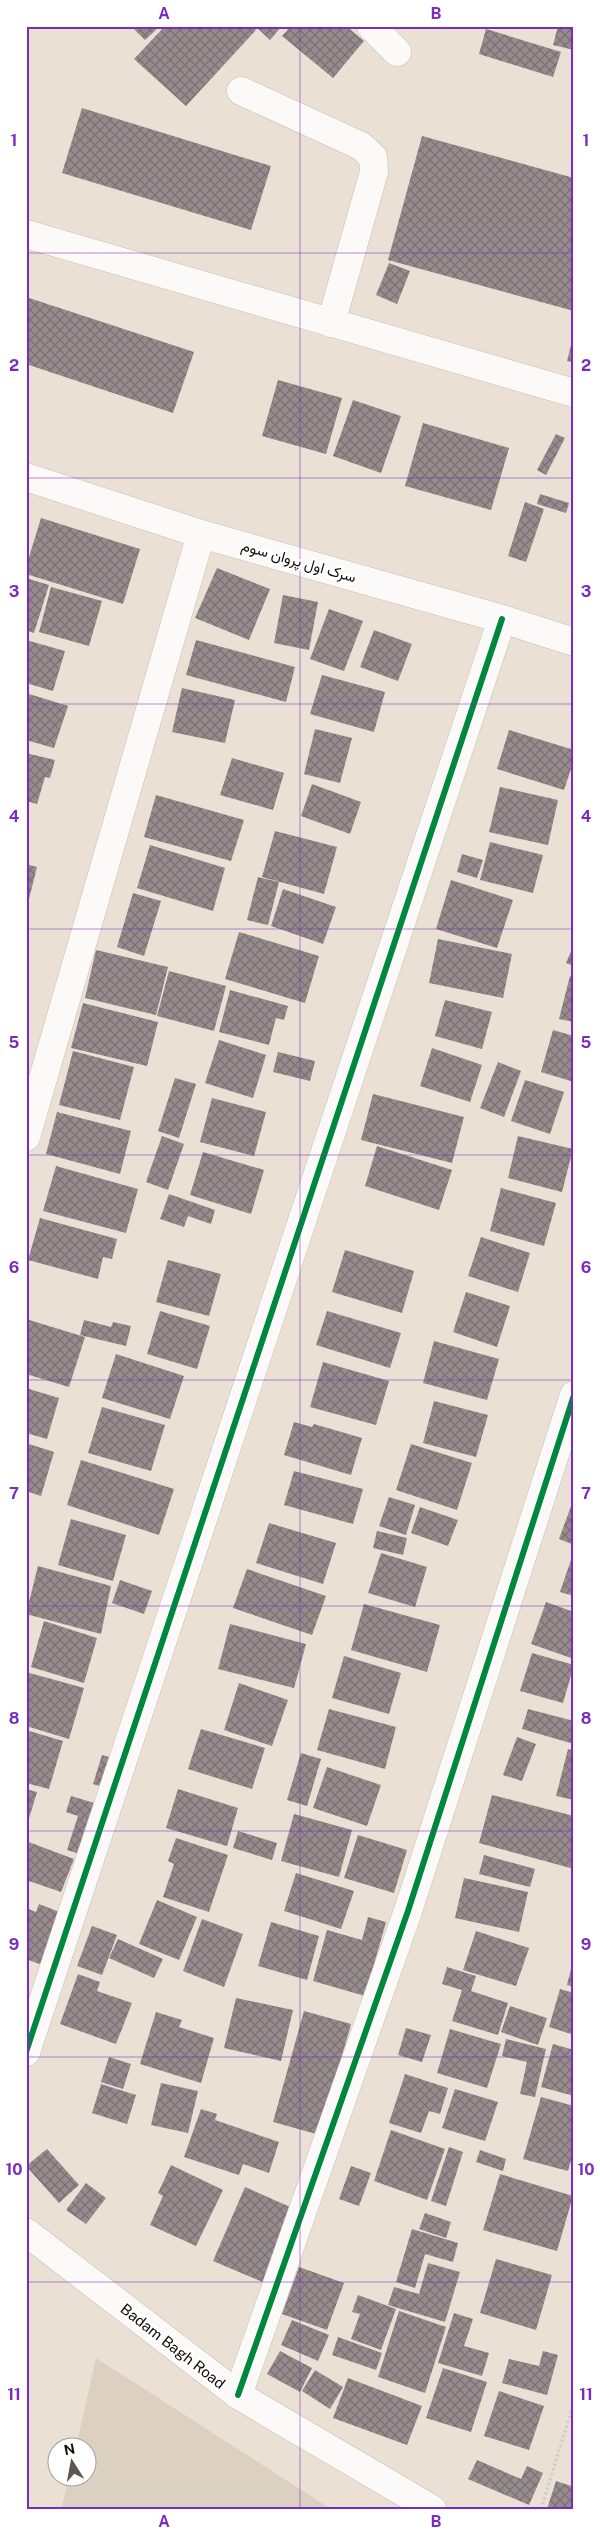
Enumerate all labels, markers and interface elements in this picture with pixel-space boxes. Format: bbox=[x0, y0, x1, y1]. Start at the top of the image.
text: A bbox=[158, 4, 170, 23]
text: B bbox=[431, 4, 442, 23]
text: 1 bbox=[11, 131, 17, 150]
text: 1 bbox=[583, 131, 589, 150]
text: 2 bbox=[9, 356, 19, 375]
text: 2 bbox=[581, 356, 591, 375]
street label: سرک اول پروان سوم bbox=[239, 536, 358, 587]
text: 3 bbox=[9, 582, 19, 601]
text: 3 bbox=[581, 582, 591, 601]
text: 4 bbox=[9, 807, 20, 826]
text: 4 bbox=[581, 807, 592, 826]
text: 5 bbox=[9, 1033, 20, 1052]
text: 5 bbox=[581, 1033, 592, 1052]
text: 6 bbox=[9, 1258, 19, 1277]
text: 6 bbox=[581, 1258, 591, 1277]
text: 7 bbox=[9, 1484, 19, 1503]
text: 7 bbox=[581, 1484, 591, 1503]
text: 8 bbox=[9, 1709, 20, 1728]
text: 8 bbox=[581, 1709, 592, 1728]
text: 9 bbox=[9, 1935, 19, 1954]
text: 9 bbox=[581, 1935, 591, 1954]
text: 10 bbox=[5, 2160, 23, 2179]
text: 10 bbox=[577, 2160, 595, 2179]
street label: Badam Bagh Road bbox=[117, 2300, 229, 2392]
text: 11 bbox=[7, 2385, 21, 2404]
text: 11 bbox=[579, 2385, 593, 2404]
north arrow bbox=[48, 2438, 98, 2488]
text: N bbox=[63, 2440, 76, 2458]
text: A bbox=[158, 2512, 170, 2531]
text: B bbox=[431, 2512, 442, 2531]

